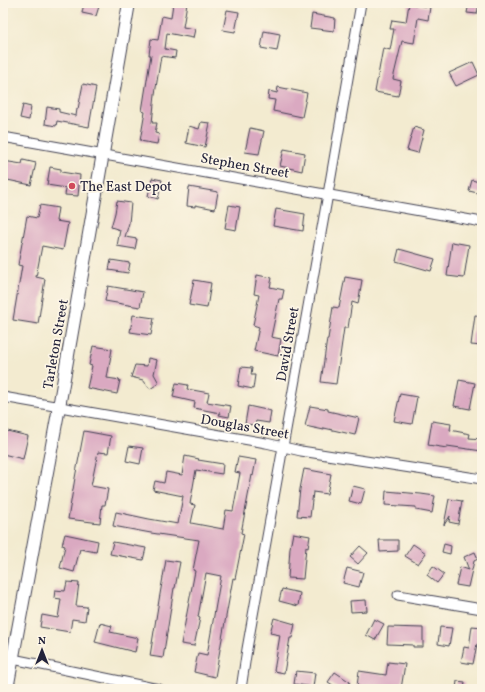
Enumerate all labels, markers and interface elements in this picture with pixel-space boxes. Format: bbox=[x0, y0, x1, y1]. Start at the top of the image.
street label: Stephen Street bbox=[199, 149, 291, 184]
place label: The East Depot bbox=[80, 178, 172, 197]
marker: The East Depot bbox=[67, 181, 77, 191]
street label: Tarleton Street bbox=[39, 298, 74, 391]
street label: David Street bbox=[273, 305, 304, 383]
street label: Douglas Street bbox=[199, 410, 290, 445]
north arrow bbox=[22, 630, 62, 670]
text: N bbox=[38, 634, 46, 649]

